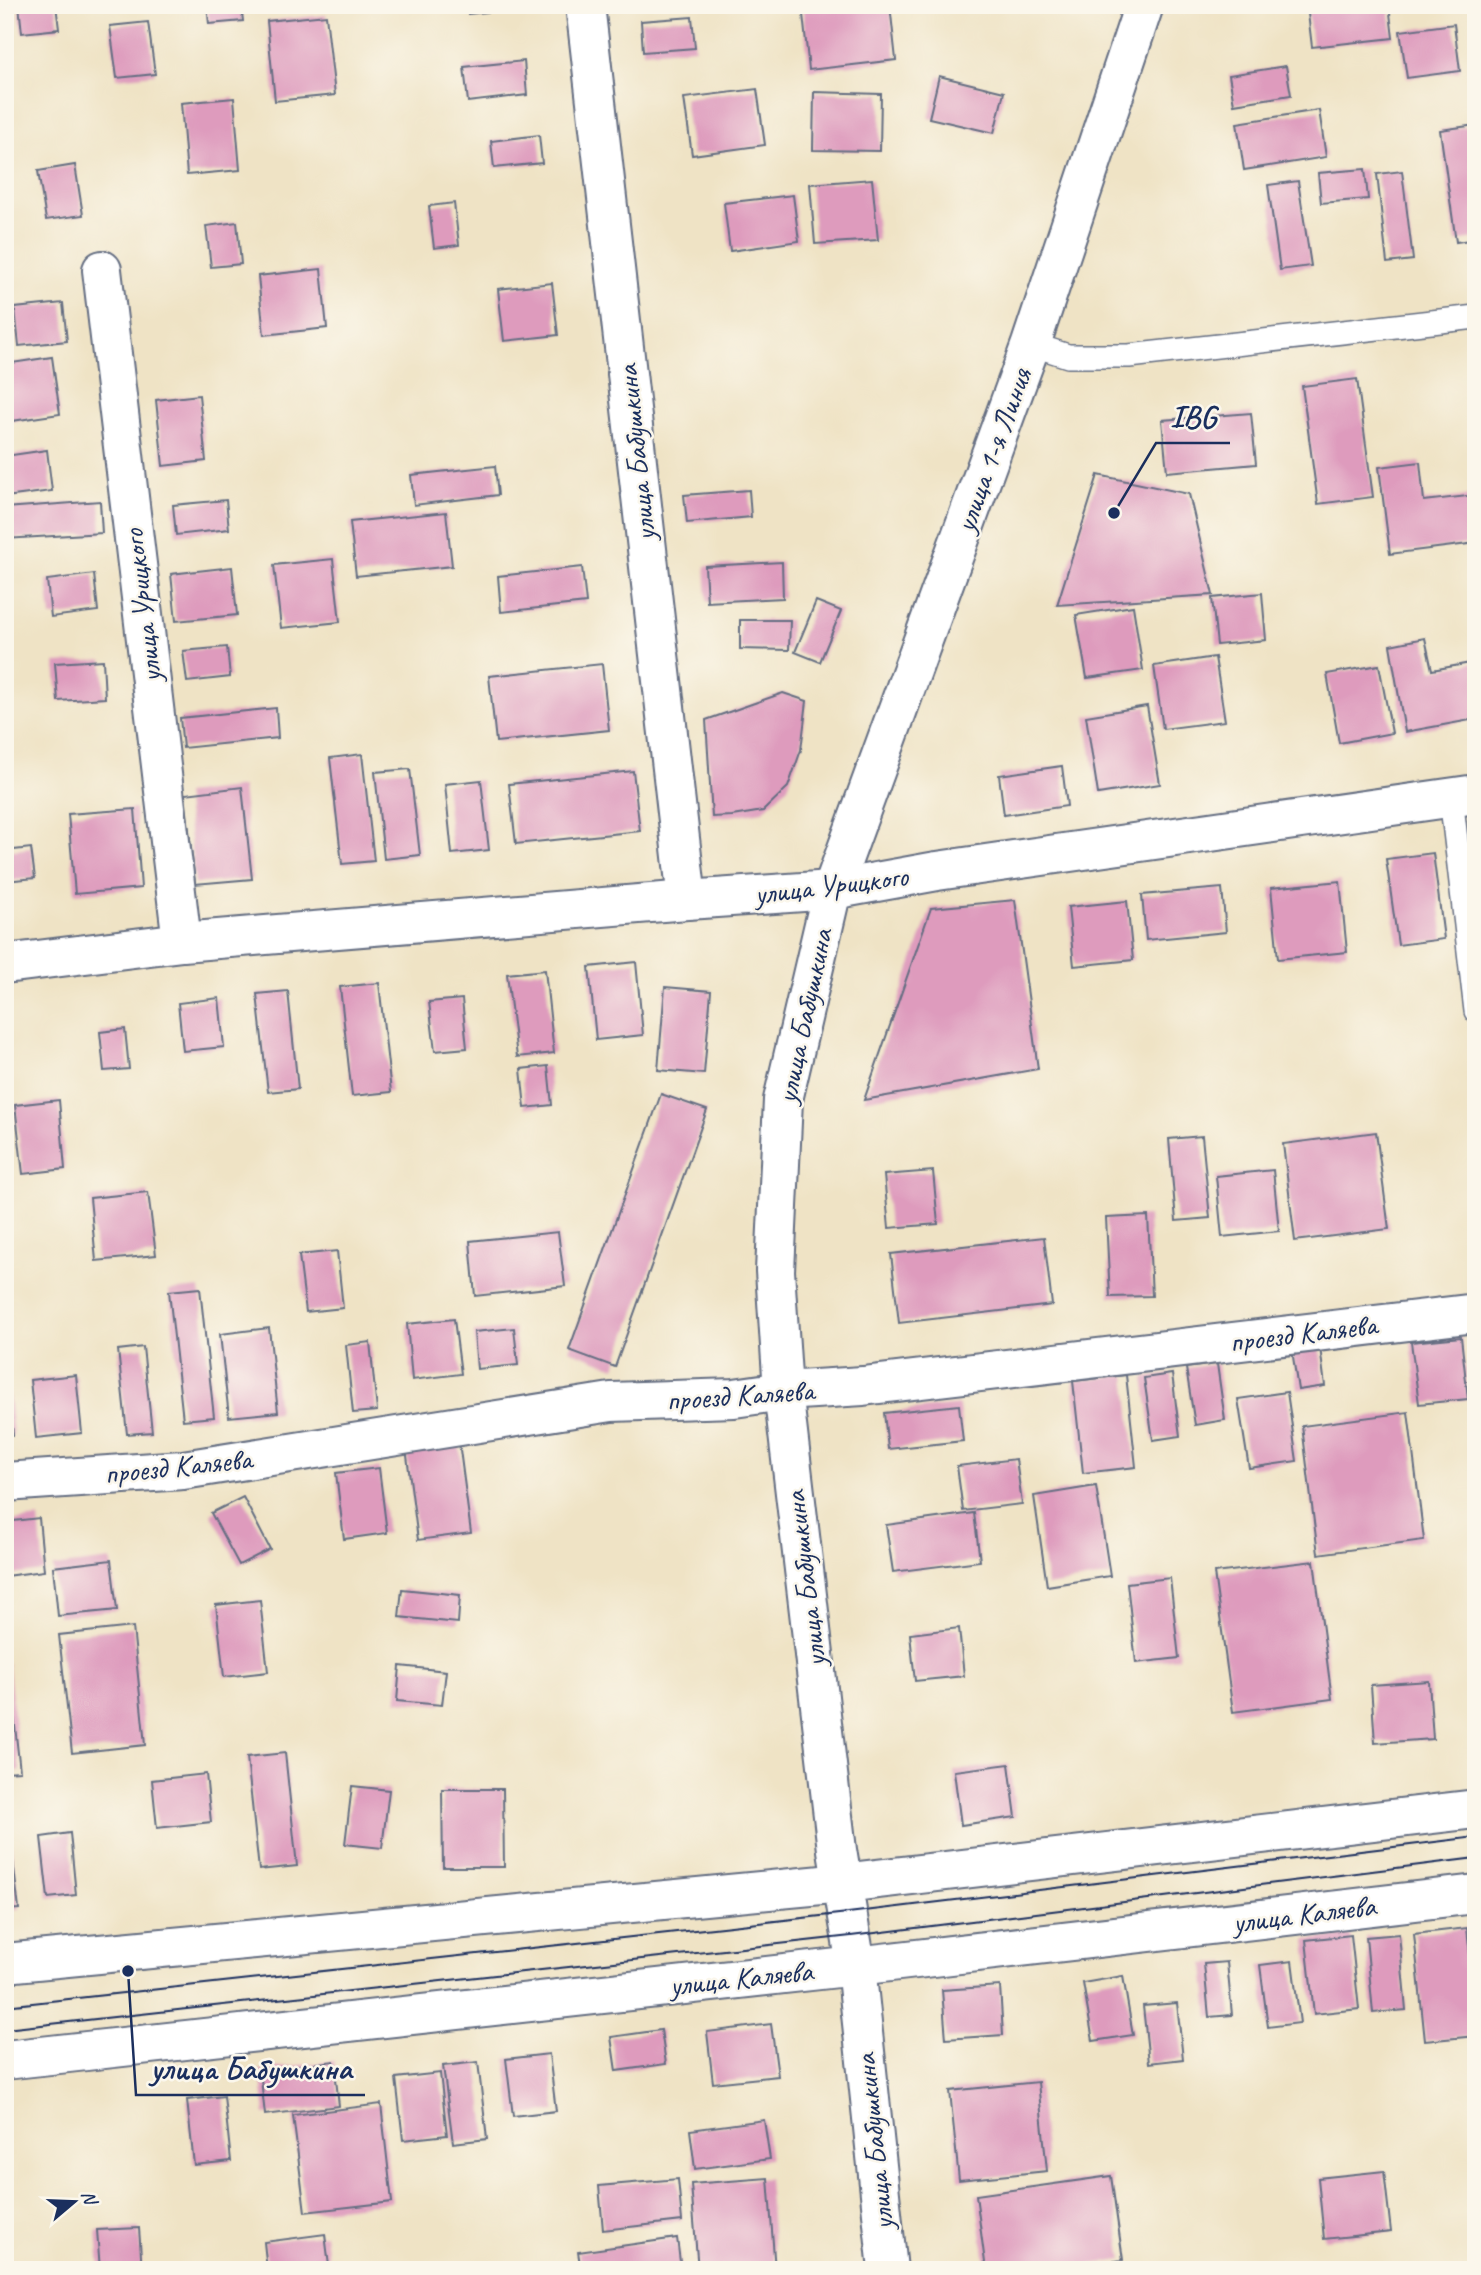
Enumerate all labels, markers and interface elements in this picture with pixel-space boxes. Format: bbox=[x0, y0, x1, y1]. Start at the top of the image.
street label: улица Бабушкина bbox=[608, 361, 664, 545]
street label: улица 1-я Линия bbox=[945, 362, 1041, 539]
callout: IBG bbox=[1156, 390, 1230, 443]
text: IBG bbox=[1170, 396, 1220, 437]
street label: улица Урицкого bbox=[114, 526, 171, 687]
street label: улица Урицкого bbox=[750, 857, 911, 914]
street label: улица Бабушкина bbox=[767, 924, 841, 1108]
street label: проезд Каляева bbox=[1227, 1305, 1381, 1361]
street label: проезд Каляева bbox=[665, 1371, 818, 1419]
street label: проезд Каляева bbox=[102, 1439, 256, 1493]
street label: улица Бабушкина bbox=[775, 1487, 835, 1671]
street label: улица Каляева bbox=[1228, 1886, 1379, 1942]
street label: улица Каляева bbox=[666, 1951, 816, 2005]
callout: улица Бабушкина bbox=[136, 2042, 365, 2095]
text: улица Бабушкина bbox=[147, 2048, 354, 2089]
street label: улица Бабушкина bbox=[846, 2050, 902, 2234]
north arrow bbox=[38, 2166, 108, 2236]
text: N bbox=[76, 2187, 103, 2209]

